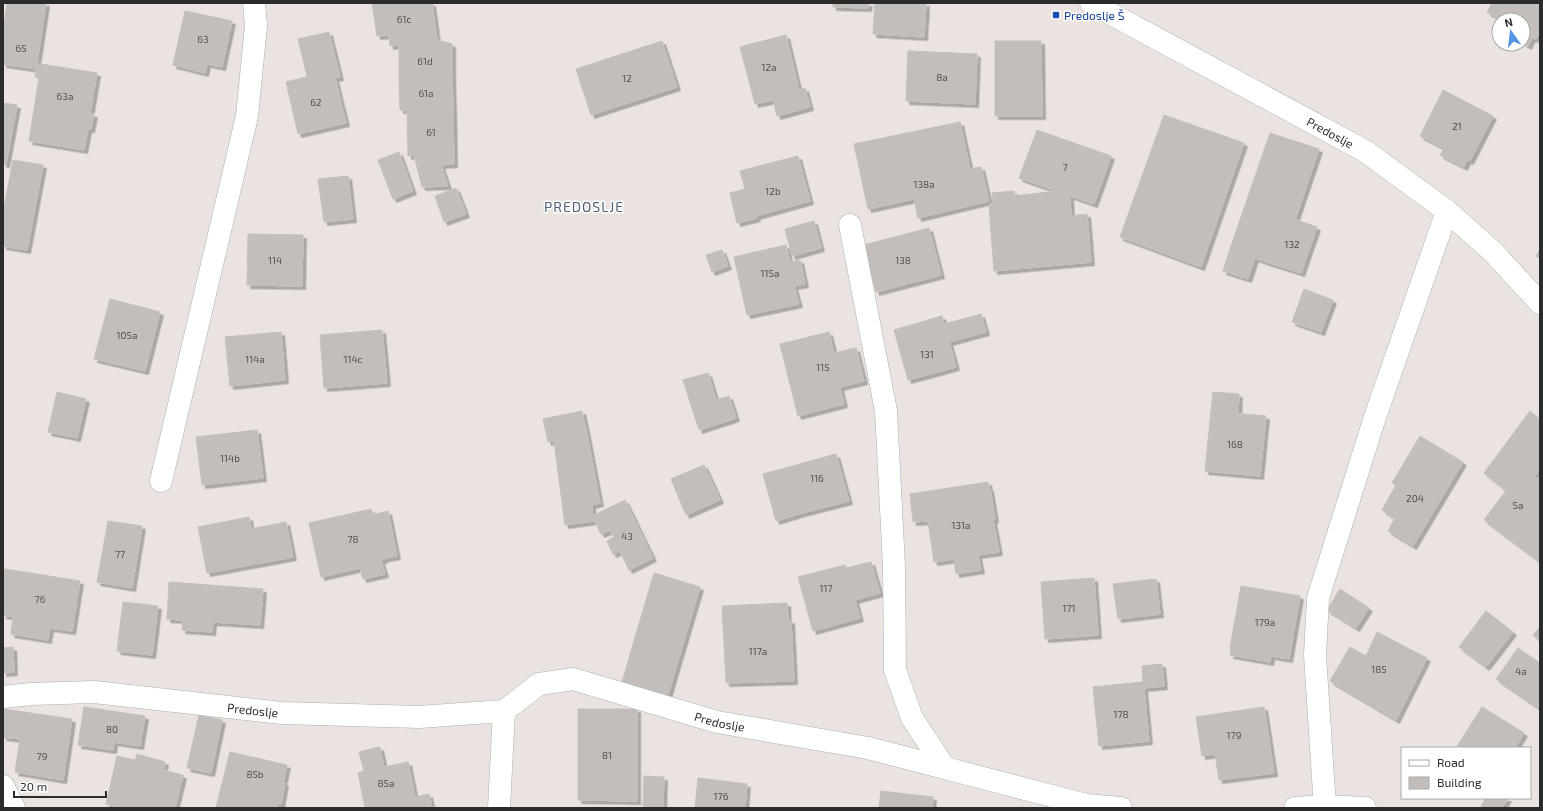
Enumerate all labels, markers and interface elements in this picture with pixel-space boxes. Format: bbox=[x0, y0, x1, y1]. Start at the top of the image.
place label: Predoslje Š bbox=[1064, 8, 1125, 23]
marker: Predoslje Š bbox=[1051, 10, 1061, 20]
north arrow bbox=[1491, 12, 1531, 52]
house number: 61c bbox=[397, 13, 411, 25]
text: N bbox=[1503, 15, 1514, 29]
house number: 63 bbox=[197, 33, 209, 45]
house number: 65 bbox=[15, 42, 27, 54]
house number: 61d bbox=[417, 55, 433, 67]
house number: 12a bbox=[761, 61, 777, 73]
house number: 8a bbox=[936, 71, 948, 83]
house number: 12 bbox=[622, 72, 632, 84]
house number: 61a bbox=[418, 87, 434, 99]
house number: 63a bbox=[57, 90, 73, 102]
house number: 62 bbox=[310, 96, 322, 108]
street label: Predoslje bbox=[1305, 114, 1356, 151]
house number: 21 bbox=[1452, 120, 1462, 132]
house number: 61 bbox=[426, 126, 436, 138]
house number: 7 bbox=[1062, 161, 1068, 173]
house number: 138a bbox=[913, 178, 935, 190]
house number: 12b bbox=[765, 185, 781, 197]
district label: PREDOSLJE bbox=[544, 198, 624, 215]
house number: 132 bbox=[1284, 238, 1300, 250]
house number: 114 bbox=[268, 254, 282, 266]
house number: 138 bbox=[895, 254, 911, 266]
house number: 115a bbox=[761, 267, 779, 279]
house number: 105a bbox=[117, 329, 137, 341]
house number: 131 bbox=[920, 348, 934, 360]
house number: 114a bbox=[245, 353, 265, 365]
house number: 114c bbox=[344, 353, 363, 365]
house number: 115 bbox=[816, 361, 830, 373]
house number: 168 bbox=[1227, 438, 1243, 450]
house number: 114b bbox=[220, 452, 240, 464]
house number: 116 bbox=[810, 472, 824, 484]
house number: 204 bbox=[1406, 492, 1424, 504]
house number: 5a bbox=[1513, 499, 1523, 511]
house number: 131a bbox=[951, 519, 971, 531]
house number: 43 bbox=[621, 530, 633, 542]
house number: 78 bbox=[347, 533, 359, 545]
house number: 77 bbox=[115, 548, 125, 560]
house number: 117 bbox=[819, 582, 833, 594]
house number: 76 bbox=[35, 593, 46, 605]
house number: 171 bbox=[1062, 602, 1076, 614]
house number: 179a bbox=[1255, 616, 1275, 628]
house number: 117a bbox=[749, 645, 767, 657]
house number: 185 bbox=[1371, 663, 1387, 675]
house number: 4a bbox=[1515, 665, 1527, 677]
street label: Predoslje bbox=[227, 700, 279, 720]
house number: 178 bbox=[1113, 708, 1129, 720]
street label: Predoslje bbox=[693, 709, 746, 734]
house number: 80 bbox=[106, 723, 118, 735]
house number: 179 bbox=[1227, 729, 1242, 741]
legend bbox=[1401, 747, 1531, 799]
house number: 81 bbox=[602, 749, 612, 761]
house number: 79 bbox=[37, 750, 48, 762]
text: Road bbox=[1437, 755, 1465, 769]
house number: 85b bbox=[246, 768, 264, 780]
scale bar bbox=[14, 773, 106, 799]
text: Building bbox=[1437, 775, 1482, 789]
house number: 85a bbox=[378, 777, 394, 789]
text: 20 m bbox=[20, 779, 47, 793]
house number: 176 bbox=[714, 790, 729, 802]

